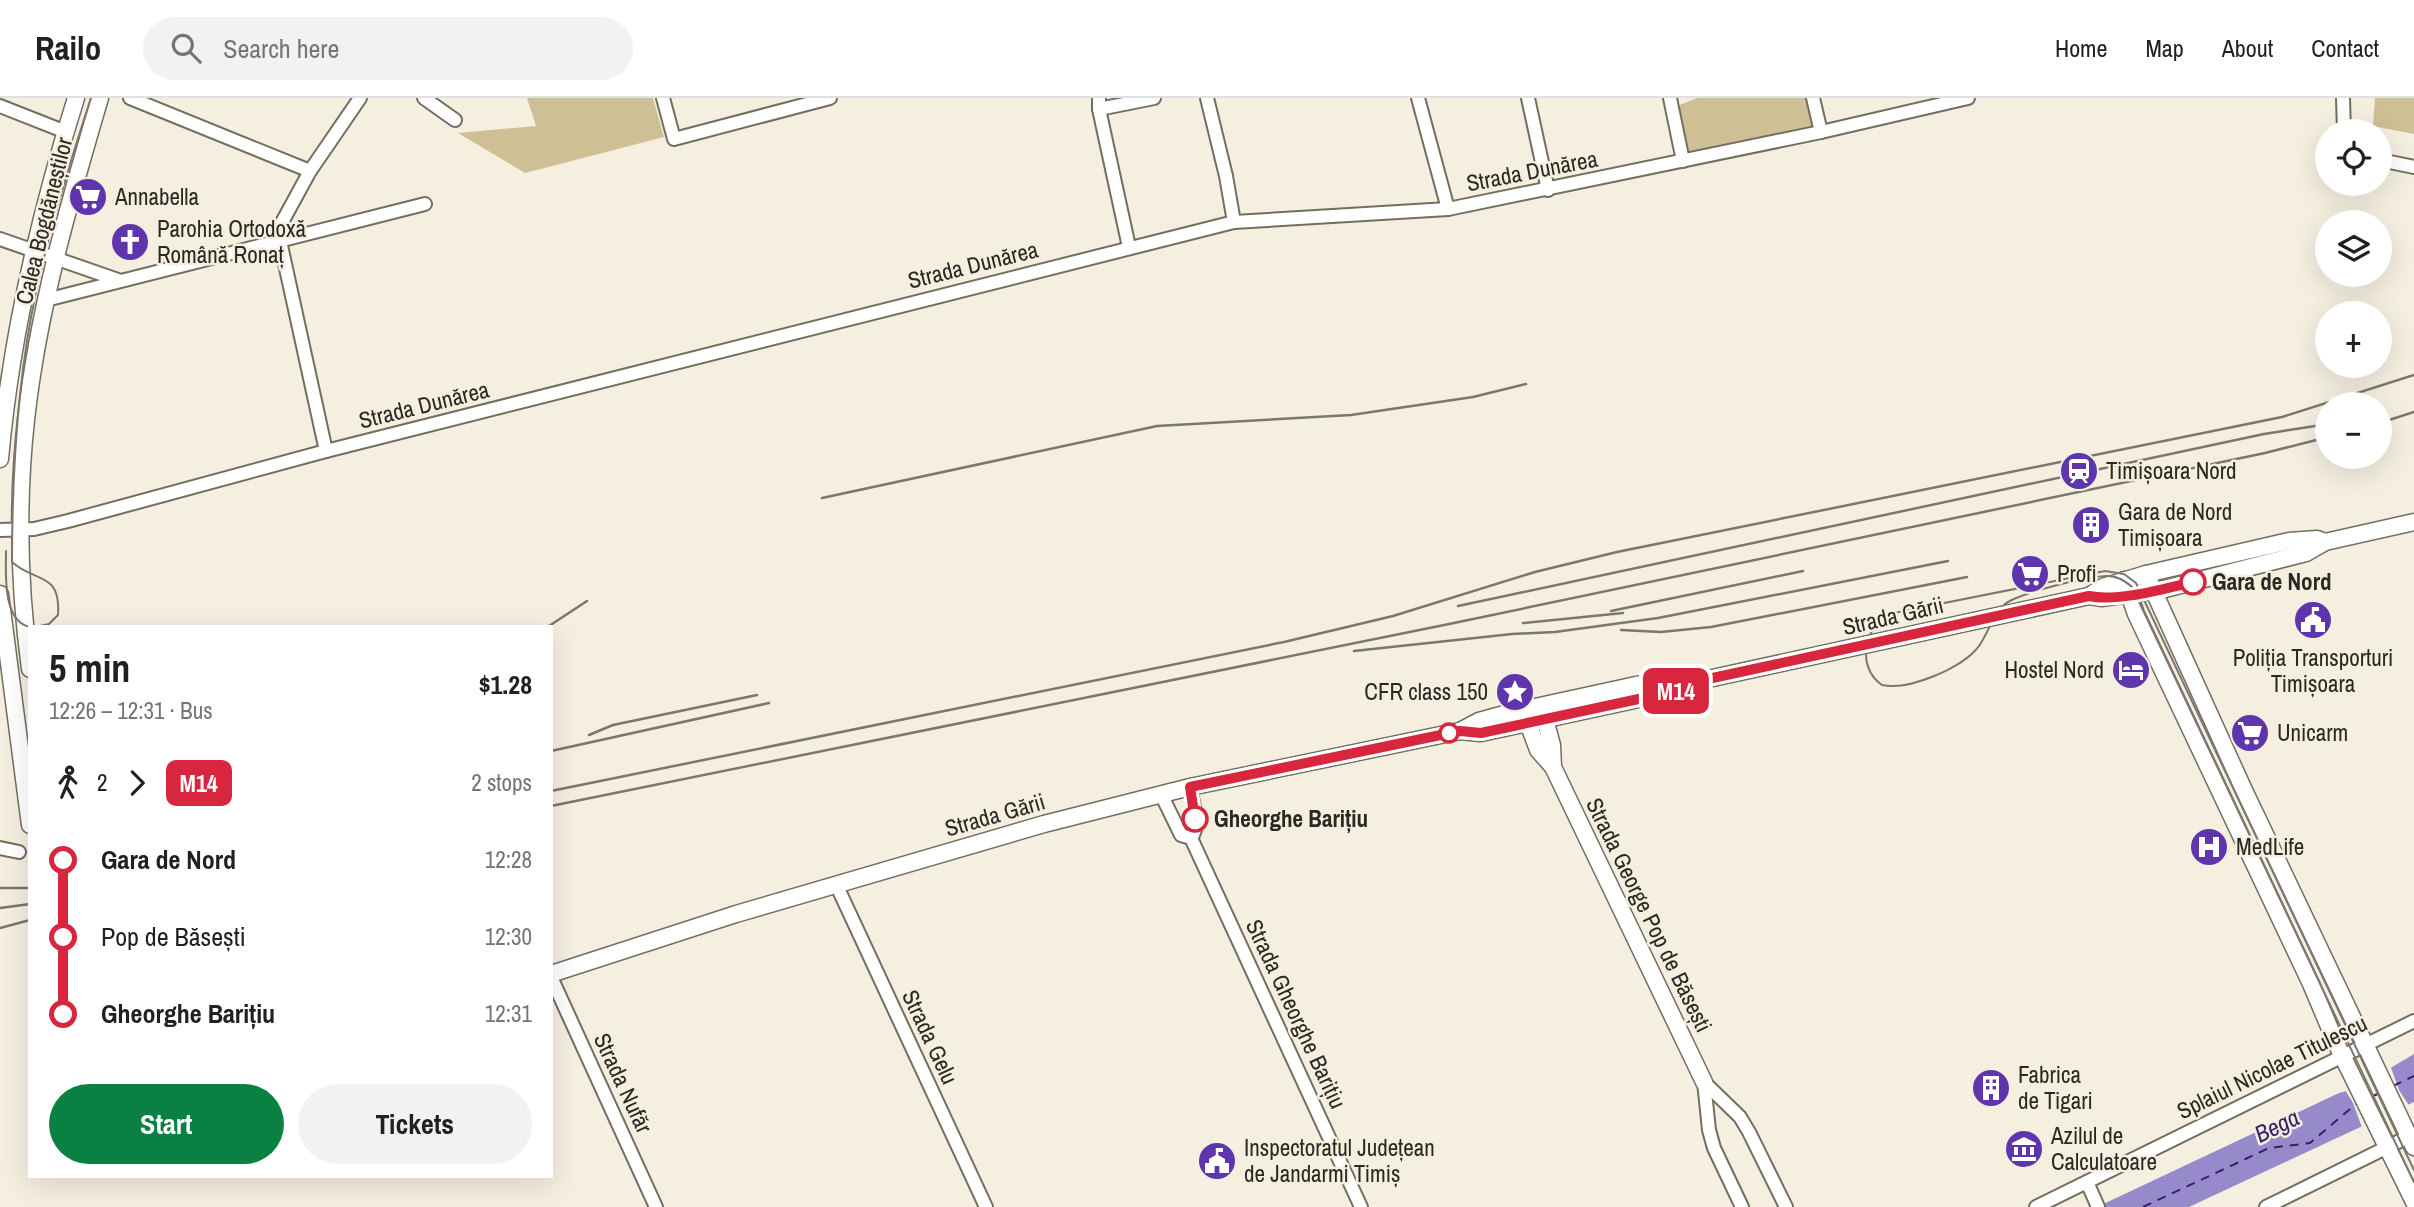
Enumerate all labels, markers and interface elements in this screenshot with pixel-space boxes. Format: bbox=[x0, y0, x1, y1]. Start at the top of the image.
search box bbox=[143, 17, 633, 80]
text: Railo bbox=[35, 26, 101, 70]
icon: search bbox=[167, 29, 205, 67]
text: Search here bbox=[223, 31, 339, 66]
text: Home bbox=[2055, 32, 2107, 64]
text: Map bbox=[2145, 32, 2184, 64]
text: About bbox=[2222, 32, 2273, 64]
text: Contact bbox=[2311, 32, 2379, 64]
map controls bbox=[2315, 119, 2392, 469]
button: locate bbox=[2315, 119, 2392, 196]
street label: Calea Bogdăneștilor bbox=[8, 134, 79, 308]
street label: Strada Dunărea bbox=[1464, 142, 1601, 198]
supermarket icon: Annabella bbox=[67, 176, 109, 218]
place label: Annabella bbox=[114, 181, 199, 212]
button: layers bbox=[2315, 210, 2392, 287]
place label: Parohia Ortodoxă Română Ronaț bbox=[157, 213, 306, 270]
church icon: Parohia Ortodoxă Română Ronaț bbox=[109, 221, 151, 263]
street label: Strada Dunărea bbox=[905, 233, 1042, 296]
button: + bbox=[2315, 301, 2392, 378]
street label: Strada Dunărea bbox=[356, 373, 493, 436]
button: − bbox=[2315, 392, 2392, 469]
station icon: Timișoara Nord bbox=[2058, 450, 2100, 492]
place label: Timișoara Nord bbox=[2106, 455, 2237, 486]
place label: Gara de Nord Timișoara bbox=[2118, 496, 2232, 553]
building icon: Gara de Nord Timișoara bbox=[2070, 504, 2112, 546]
supermarket icon: Profi bbox=[2009, 553, 2051, 595]
place label: Profi bbox=[2057, 558, 2097, 589]
place label: Gara de Nord bbox=[2212, 566, 2332, 597]
marker: Gara de Nord bbox=[2180, 569, 2206, 595]
street label: Strada Gării bbox=[1839, 589, 1946, 642]
public building icon: Poliția Transporturi Timișoara bbox=[2292, 599, 2334, 641]
place label: Poliția Transporturi Timișoara bbox=[2233, 642, 2393, 699]
text: 5 min bbox=[49, 643, 130, 694]
hotel icon: Hostel Nord bbox=[2110, 649, 2152, 691]
place label: Hostel Nord bbox=[2004, 654, 2104, 685]
text: $1.28 bbox=[479, 667, 532, 702]
line badge: M14 bbox=[1636, 668, 1716, 714]
place icon: CFR class 150 bbox=[1494, 671, 1536, 713]
text: M14 bbox=[1657, 675, 1695, 707]
place label: CFR class 150 bbox=[1364, 676, 1488, 707]
text: 12:26 – 12:31 · Bus bbox=[49, 695, 213, 726]
supermarket icon: Unicarm bbox=[2229, 712, 2271, 754]
place label: Unicarm bbox=[2277, 717, 2348, 748]
unlabelled marker bbox=[1439, 723, 1459, 743]
icon: walk bbox=[49, 764, 87, 802]
icon: forward bbox=[118, 764, 156, 802]
text: 2 bbox=[97, 767, 108, 798]
text: M14 bbox=[180, 767, 218, 799]
text: 2 stops bbox=[471, 767, 532, 798]
street label: Strada Gării bbox=[941, 785, 1049, 844]
street label: Strada George Pop de Băsești bbox=[1579, 793, 1720, 1037]
place label: Gheorghe Barițiu bbox=[1214, 803, 1368, 834]
marker: Gheorghe Barițiu bbox=[1182, 806, 1208, 832]
hospital icon: MedLife bbox=[2188, 826, 2230, 868]
place label: MedLife bbox=[2236, 831, 2304, 862]
text: Gara de Nord bbox=[101, 842, 236, 877]
text: 12:28 bbox=[485, 844, 532, 875]
street label: Strada Gheorghe Barițiu bbox=[1239, 914, 1354, 1113]
text: Pop de Băsești bbox=[101, 919, 246, 954]
text: 12:30 bbox=[485, 921, 532, 952]
street label: Strada Gelu bbox=[895, 985, 966, 1089]
text: Gheorghe Barițiu bbox=[101, 996, 275, 1031]
text: 12:31 bbox=[485, 998, 532, 1029]
street label: Splaiul Nicolae Titulescu bbox=[2172, 1007, 2372, 1126]
street label: Strada Nufăr bbox=[587, 1028, 660, 1138]
place label: Fabrica de Tigari bbox=[2018, 1059, 2093, 1116]
building icon: Fabrica de Tigari bbox=[1970, 1067, 2012, 1109]
button: Start bbox=[49, 1084, 284, 1164]
button: Tickets bbox=[298, 1084, 532, 1164]
water label: Bega bbox=[2249, 1101, 2304, 1150]
place label: Azilul de Calculatoare bbox=[2050, 1120, 2157, 1177]
museum icon: Azilul de Calculatoare bbox=[2003, 1128, 2045, 1170]
place label: Inspectoratul Județean de Jandarmi Timiș bbox=[1244, 1132, 1435, 1189]
public building icon: Inspectoratul Județean de Jandarmi Timiș bbox=[1196, 1140, 1238, 1182]

